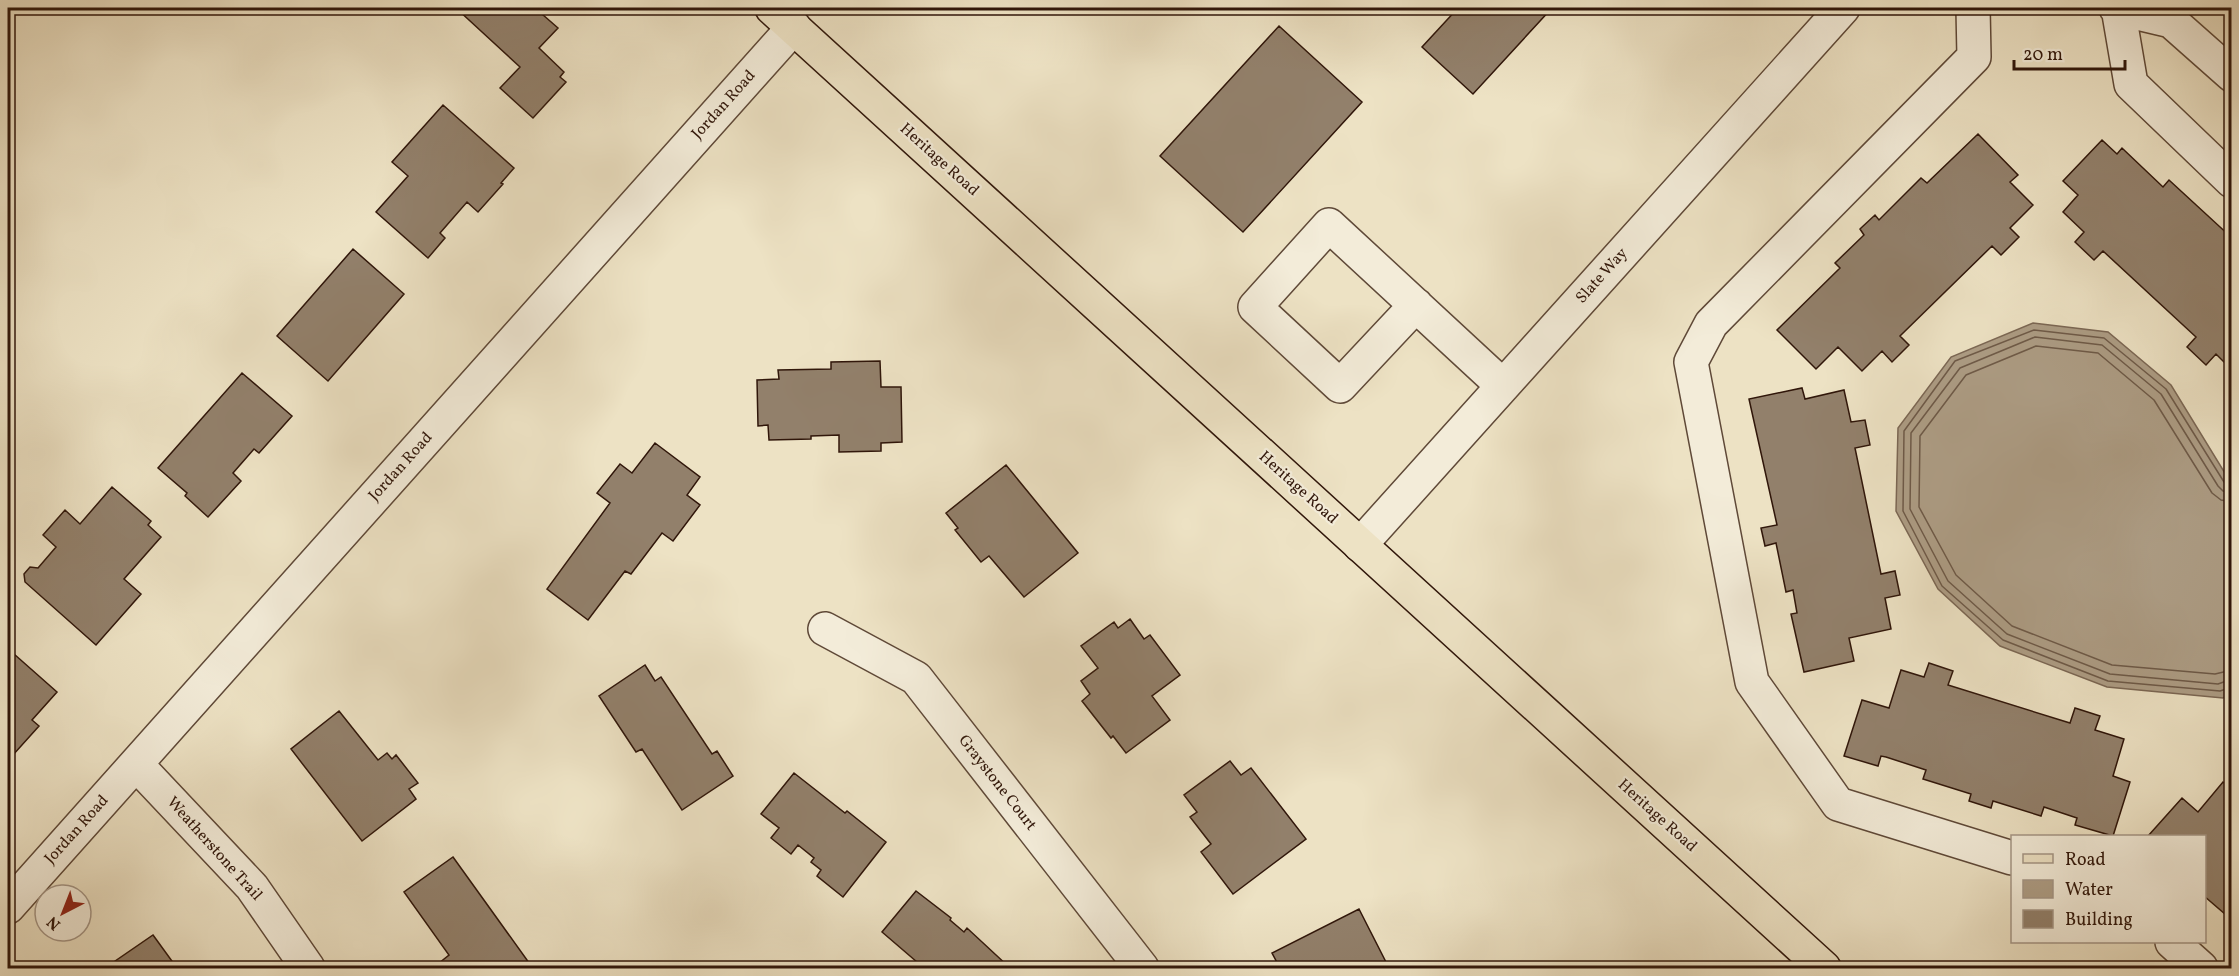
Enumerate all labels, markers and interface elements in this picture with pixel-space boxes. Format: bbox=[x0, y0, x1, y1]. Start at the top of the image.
scale bar bbox=[2014, 33, 2125, 71]
text: 20 m bbox=[2023, 43, 2063, 68]
street label: Jordan Road bbox=[687, 66, 761, 144]
street label: Heritage Road bbox=[895, 118, 983, 202]
street label: Slate Way bbox=[1571, 243, 1633, 309]
street label: Jordan Road bbox=[364, 428, 438, 506]
street label: Heritage Road bbox=[1254, 446, 1342, 530]
street label: Graystone Court bbox=[953, 731, 1042, 836]
street label: Heritage Road bbox=[1613, 774, 1701, 858]
street label: Jordan Road bbox=[40, 791, 114, 869]
street label: Weatherstone Trail bbox=[161, 792, 267, 906]
legend bbox=[2011, 835, 2206, 943]
text: Road bbox=[2065, 848, 2106, 873]
text: Water bbox=[2065, 878, 2113, 903]
north arrow bbox=[33, 883, 93, 943]
text: Building bbox=[2065, 908, 2133, 933]
text: N bbox=[42, 910, 66, 935]

